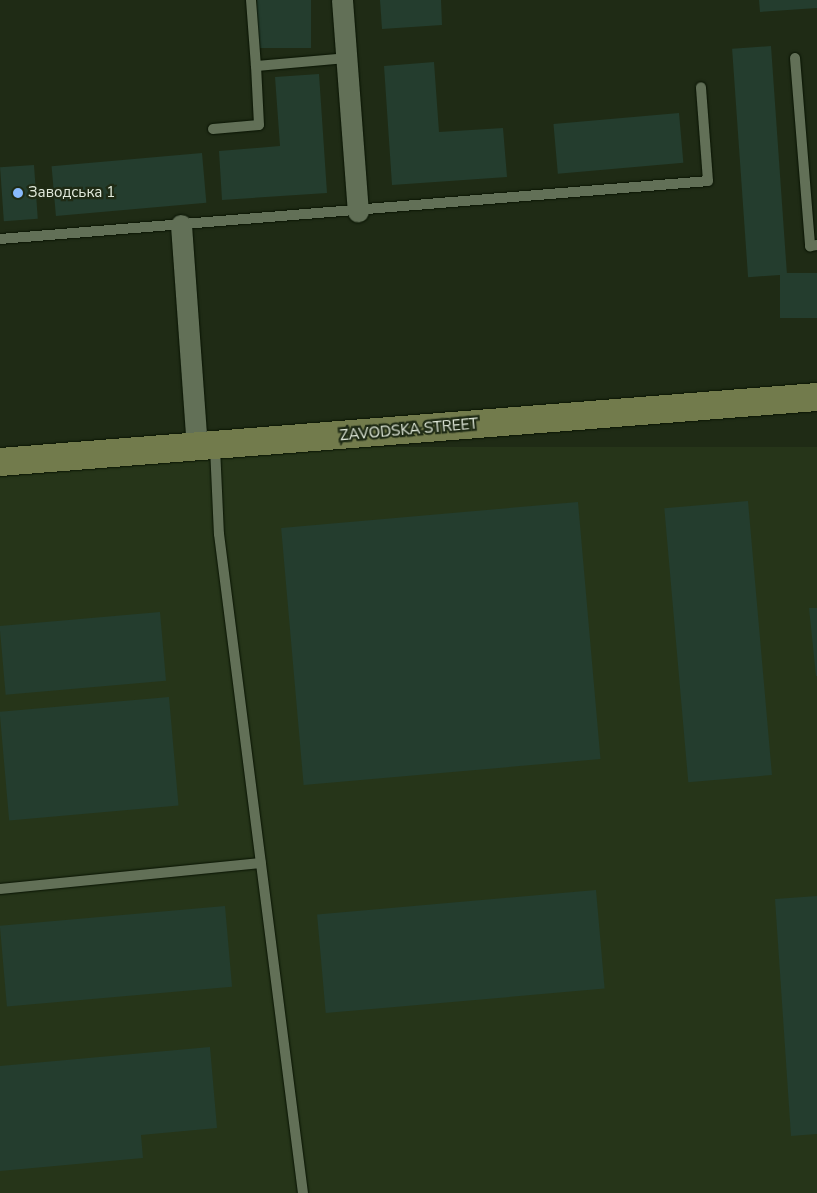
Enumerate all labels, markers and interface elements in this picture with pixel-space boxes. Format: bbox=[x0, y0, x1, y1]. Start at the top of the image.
place label: Заводська 1 bbox=[28, 184, 115, 202]
marker: Заводська 1 bbox=[12, 187, 24, 199]
street label: ZAVODSKA STREET bbox=[339, 415, 479, 445]

